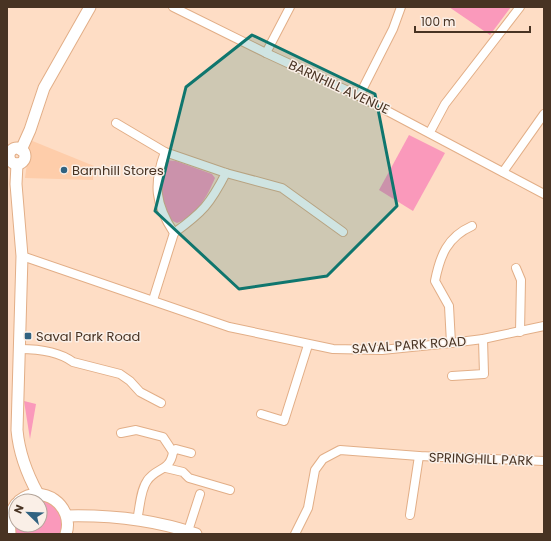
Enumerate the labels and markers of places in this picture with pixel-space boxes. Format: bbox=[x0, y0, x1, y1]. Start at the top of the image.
place label: Barnhill Stores bbox=[72, 161, 164, 180]
marker: Barnhill Stores bbox=[59, 165, 69, 175]
place label: Saval Park Road bbox=[36, 327, 140, 346]
marker: Saval Park Road bbox=[23, 331, 33, 341]

